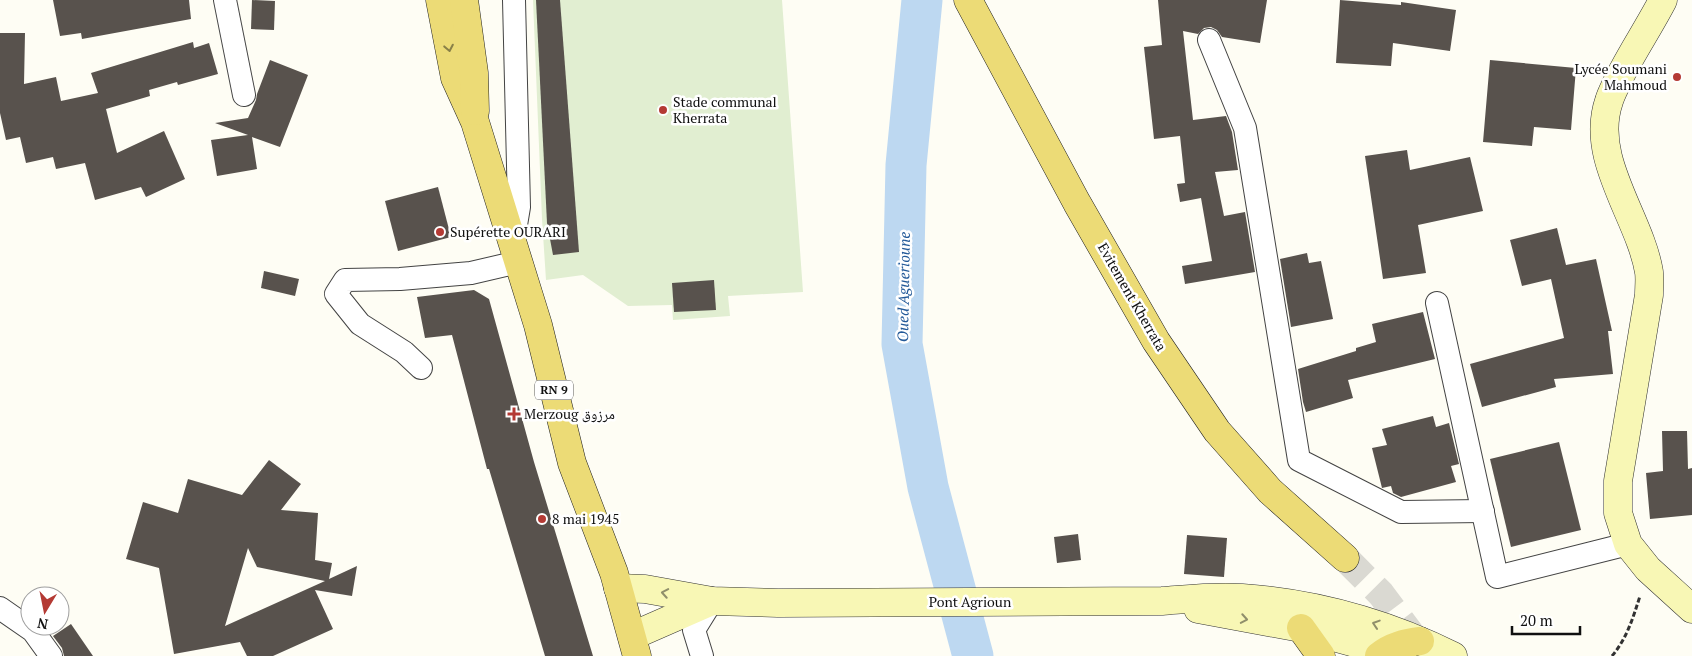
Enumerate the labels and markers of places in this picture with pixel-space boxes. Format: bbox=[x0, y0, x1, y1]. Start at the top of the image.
place label: Lycée Soumani Mahmoud bbox=[1574, 59, 1667, 94]
marker: Lycée Soumani Mahmoud bbox=[1671, 71, 1683, 83]
place label: Stade communal Kherrata bbox=[673, 92, 777, 127]
marker: Stade communal Kherrata bbox=[657, 104, 669, 116]
place label: Supérette OURARI bbox=[450, 222, 566, 241]
marker: Supérette OURARI bbox=[434, 226, 446, 238]
place label: Merzoug مرزوق bbox=[524, 404, 615, 423]
marker: Merzoug مرزوق bbox=[508, 408, 520, 420]
place label: 8 mai 1945 bbox=[552, 509, 619, 528]
marker: 8 mai 1945 bbox=[536, 513, 548, 525]

